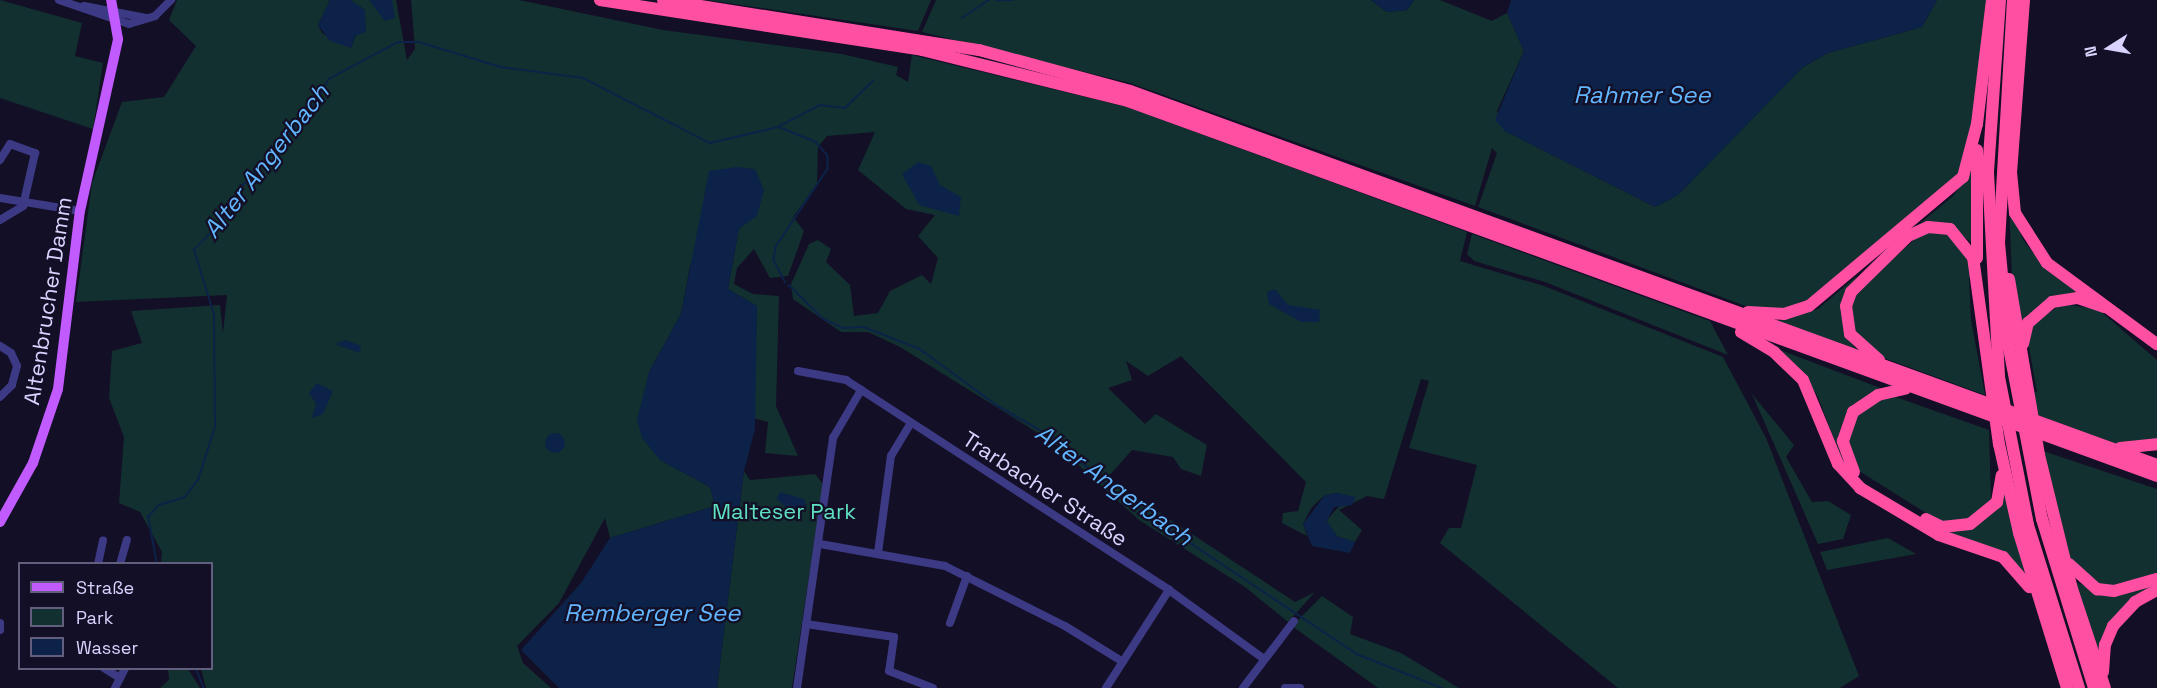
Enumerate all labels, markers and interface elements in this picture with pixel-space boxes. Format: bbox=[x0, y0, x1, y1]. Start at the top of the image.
north arrow bbox=[2079, 18, 2139, 78]
text: N bbox=[2080, 44, 2102, 59]
water label: Alter Angerbach bbox=[197, 78, 335, 244]
water label: Rahmer See bbox=[1574, 81, 1710, 109]
street label: Altenbrucher Damm bbox=[19, 195, 77, 407]
water label: Alter Angerbach bbox=[1030, 418, 1198, 552]
street label: Trarbacher Straße bbox=[958, 426, 1132, 552]
park label: Malteser Park bbox=[712, 499, 856, 525]
legend bbox=[18, 562, 213, 670]
text: Straße bbox=[76, 576, 134, 599]
water label: Remberger See bbox=[564, 599, 740, 627]
text: Park bbox=[76, 606, 113, 629]
text: Wasser bbox=[76, 636, 138, 659]

